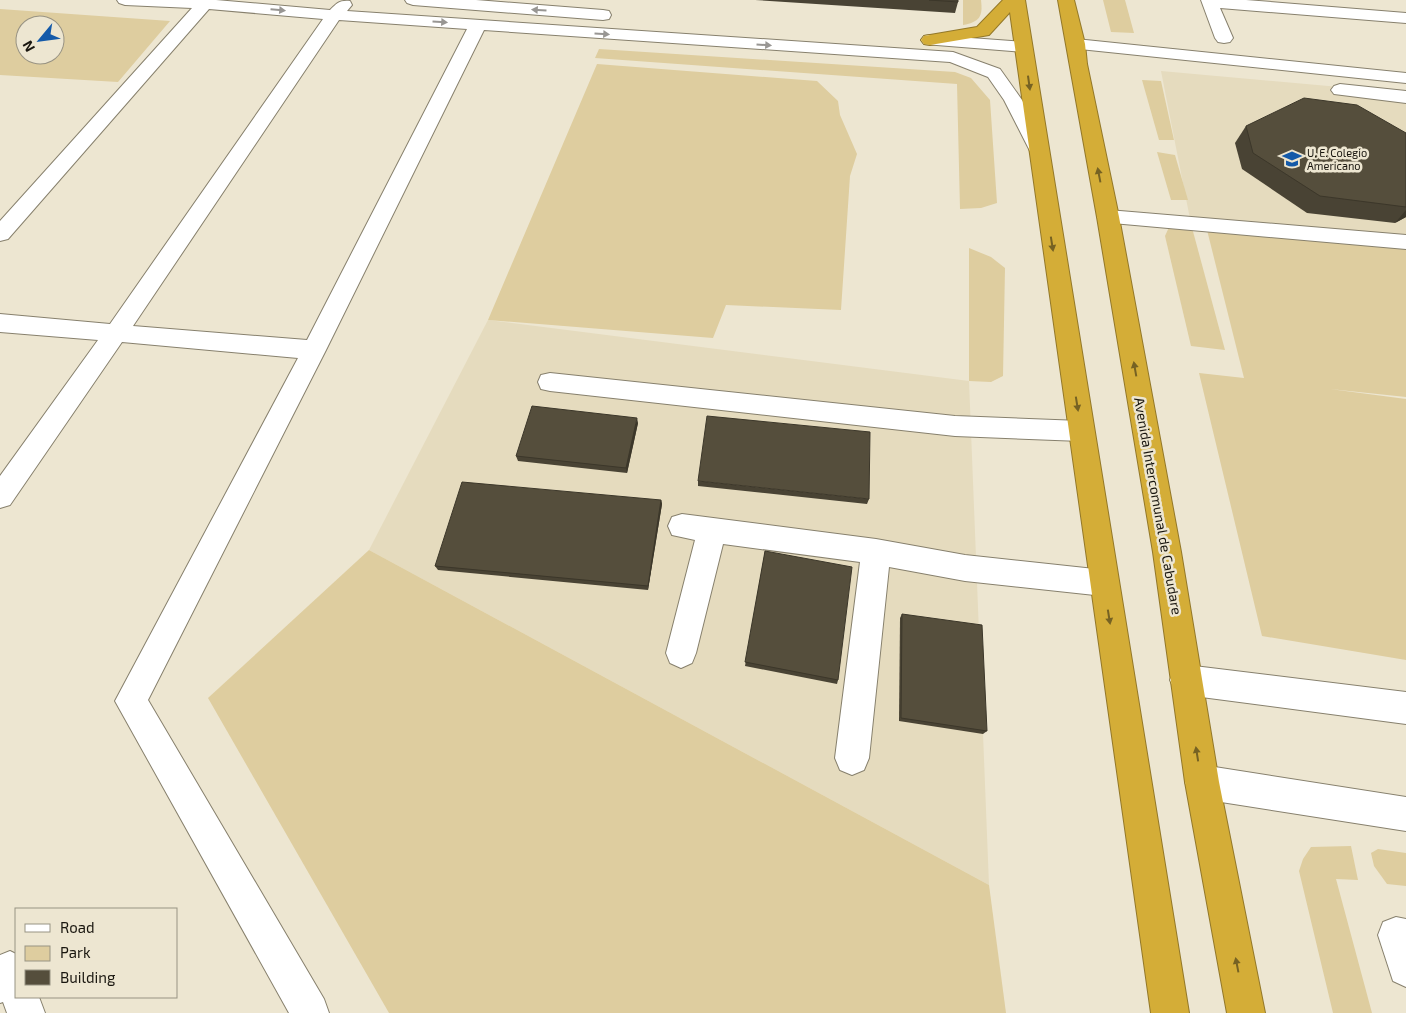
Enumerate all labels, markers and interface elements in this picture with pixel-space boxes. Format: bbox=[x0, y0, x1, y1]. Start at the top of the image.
one-way arrow bbox=[530, 5, 546, 13]
one-way arrow bbox=[270, 6, 286, 14]
north arrow bbox=[15, 15, 65, 65]
one-way arrow bbox=[432, 19, 448, 27]
one-way arrow bbox=[594, 30, 610, 38]
text: N bbox=[18, 38, 38, 55]
one-way arrow bbox=[757, 41, 773, 49]
one-way arrow bbox=[1025, 75, 1033, 91]
place label: U. E. Colegio Americano bbox=[1307, 146, 1367, 172]
school or university icon: U. E. Colegio Americano bbox=[1281, 148, 1303, 170]
one-way arrow bbox=[1095, 166, 1103, 182]
one-way arrow bbox=[1049, 236, 1057, 252]
one-way arrow bbox=[1130, 361, 1138, 377]
street label: Avenida Intercomunal de Cabudare bbox=[1131, 396, 1186, 616]
one-way arrow bbox=[1073, 397, 1081, 413]
one-way arrow bbox=[1105, 609, 1113, 625]
one-way arrow bbox=[1193, 746, 1201, 762]
legend bbox=[15, 908, 178, 998]
text: Road bbox=[60, 918, 95, 936]
text: Park bbox=[60, 943, 91, 961]
one-way arrow bbox=[1233, 958, 1241, 973]
text: Building bbox=[60, 968, 116, 986]

